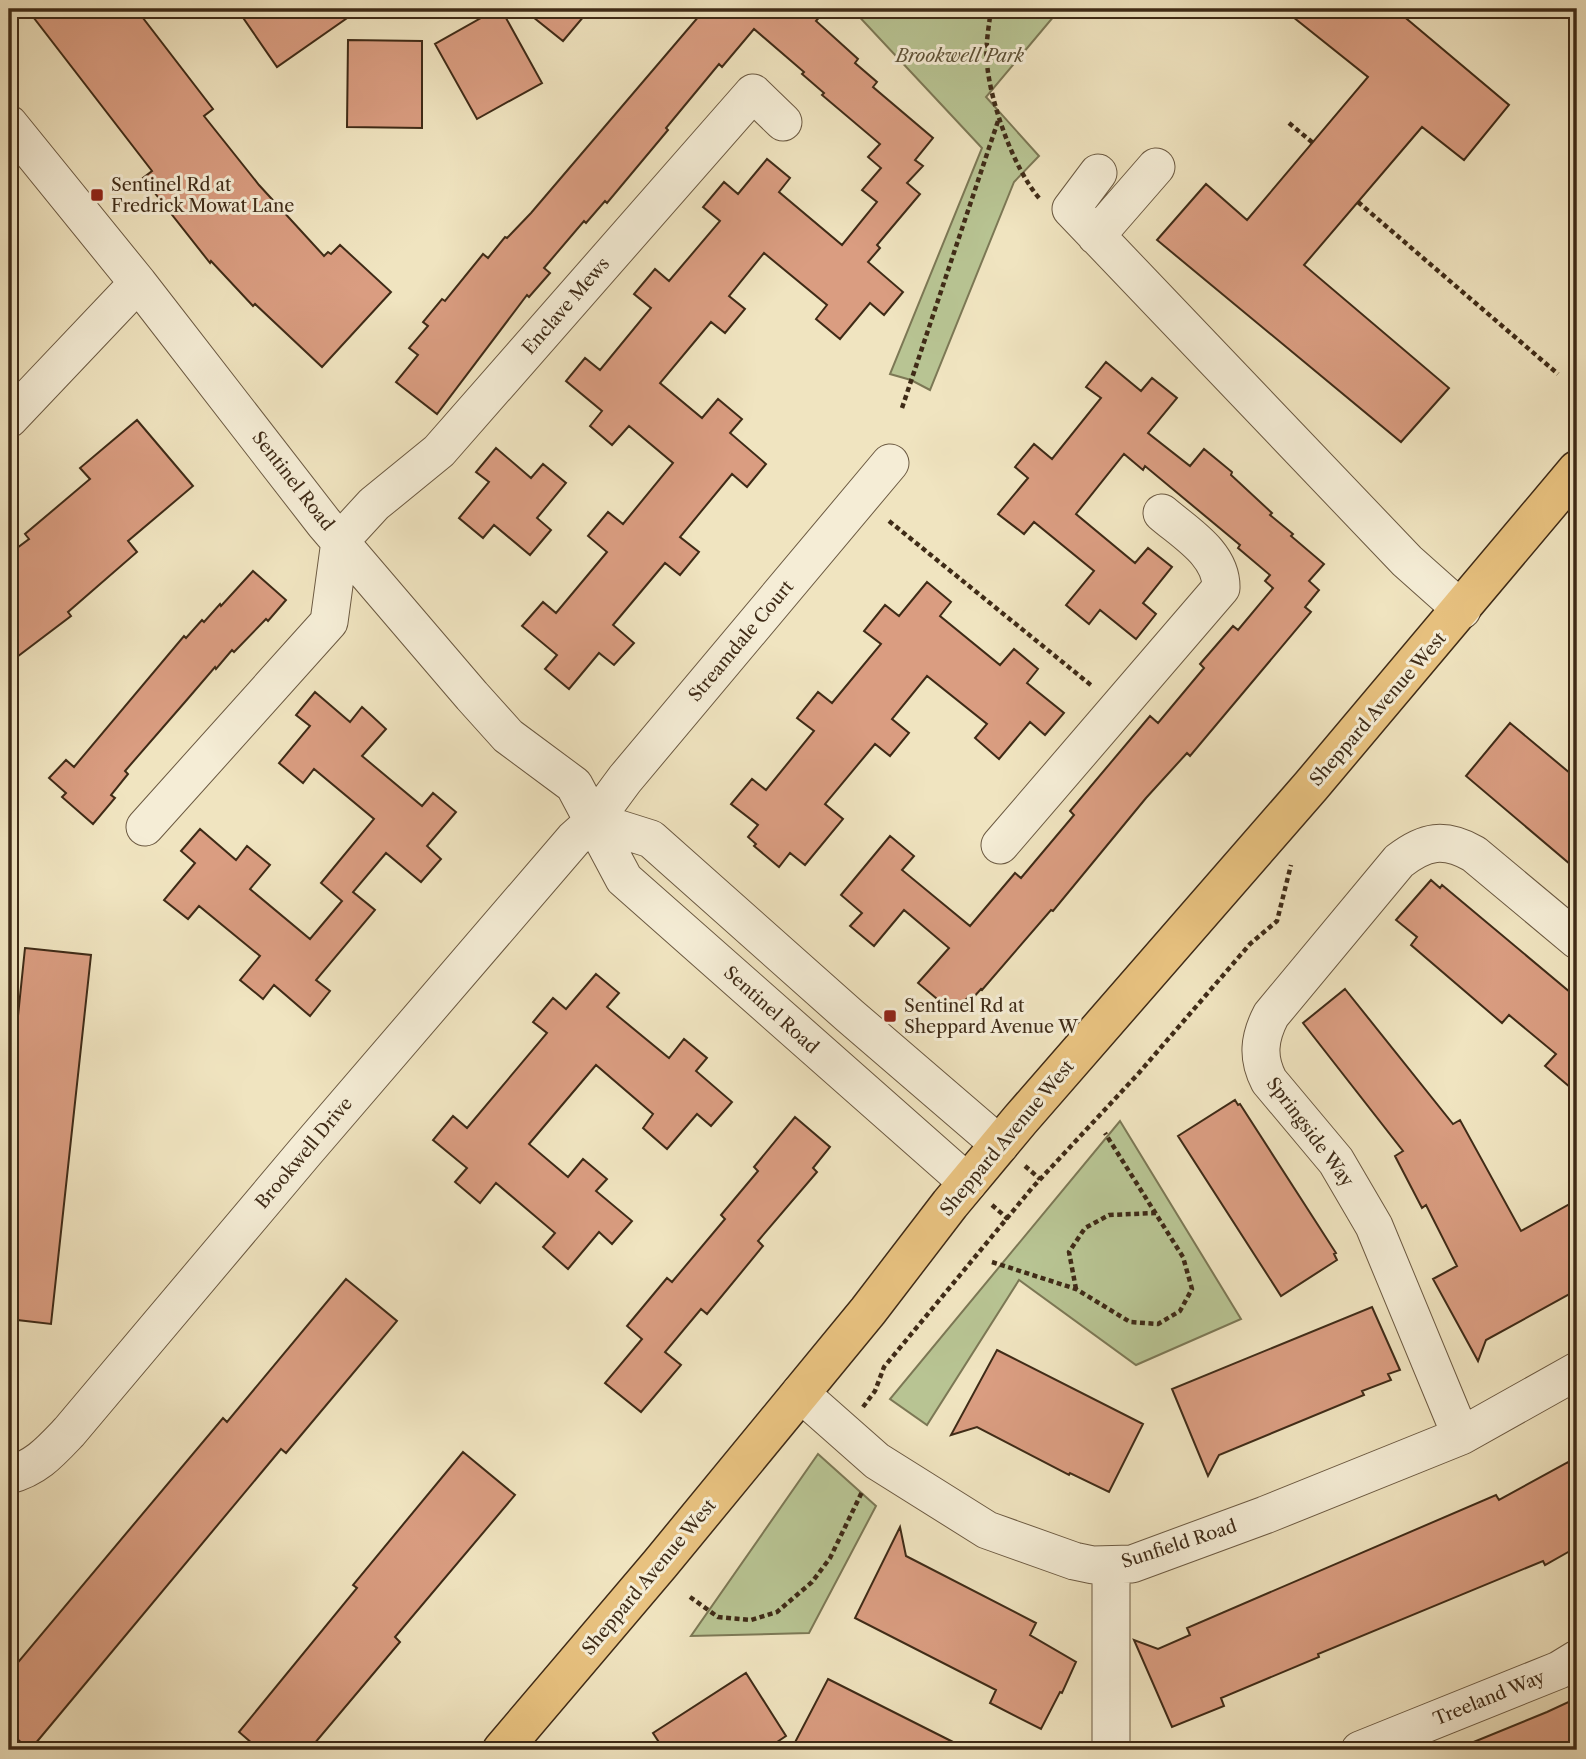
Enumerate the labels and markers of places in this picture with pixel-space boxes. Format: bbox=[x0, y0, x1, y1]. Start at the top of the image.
place label: Sentinel Rd at Fredrick Mowat Lane bbox=[111, 174, 294, 217]
marker: Sentinel Rd at Fredrick Mowat Lane bbox=[89, 187, 105, 203]
place label: Sentinel Rd at Sheppard Avenue W bbox=[904, 995, 1079, 1038]
marker: Sentinel Rd at Sheppard Avenue W bbox=[882, 1008, 898, 1024]

